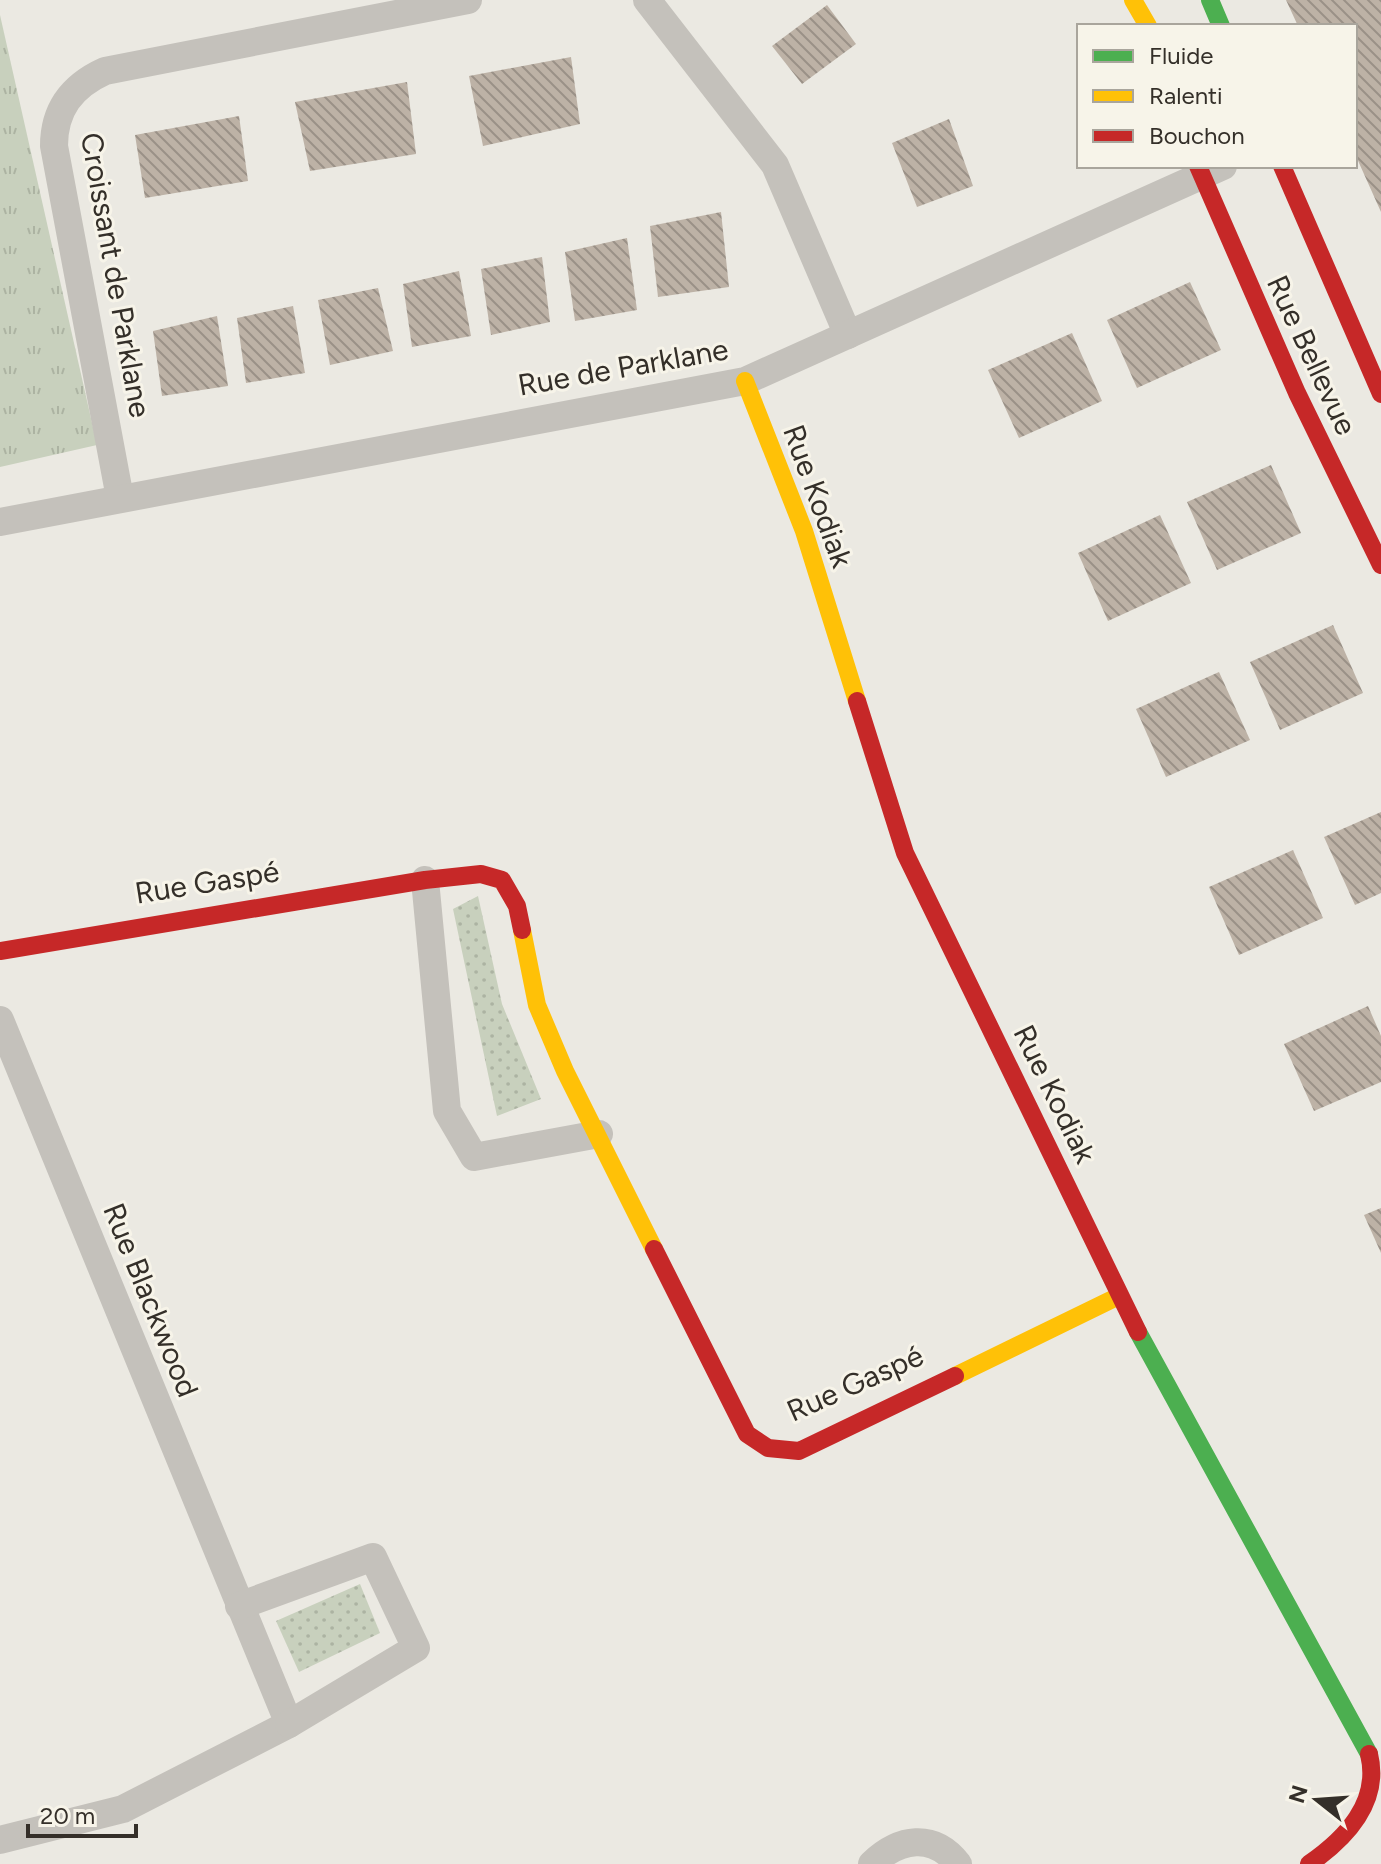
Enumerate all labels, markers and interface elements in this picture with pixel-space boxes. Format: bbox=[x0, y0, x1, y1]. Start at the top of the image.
legend bbox=[1077, 24, 1357, 168]
text: Fluide bbox=[1149, 41, 1213, 70]
text: Ralenti bbox=[1149, 81, 1223, 110]
text: Bouchon bbox=[1149, 121, 1245, 150]
street label: Croissant de Parklane bbox=[73, 130, 159, 420]
street label: Rue Bellevue bbox=[1259, 269, 1365, 441]
street label: Rue de Parklane bbox=[515, 330, 731, 404]
street label: Rue Kodiak bbox=[775, 420, 861, 573]
street label: Rue Gaspé bbox=[132, 852, 282, 912]
street label: Rue Kodiak bbox=[1006, 1019, 1105, 1170]
street label: Rue Blackwood bbox=[95, 1198, 207, 1402]
street label: Rue Gaspé bbox=[781, 1337, 929, 1429]
north arrow bbox=[1277, 1760, 1357, 1840]
text: N bbox=[1283, 1782, 1314, 1806]
scale bar bbox=[28, 1788, 136, 1838]
text: 20 m bbox=[40, 1801, 95, 1830]

